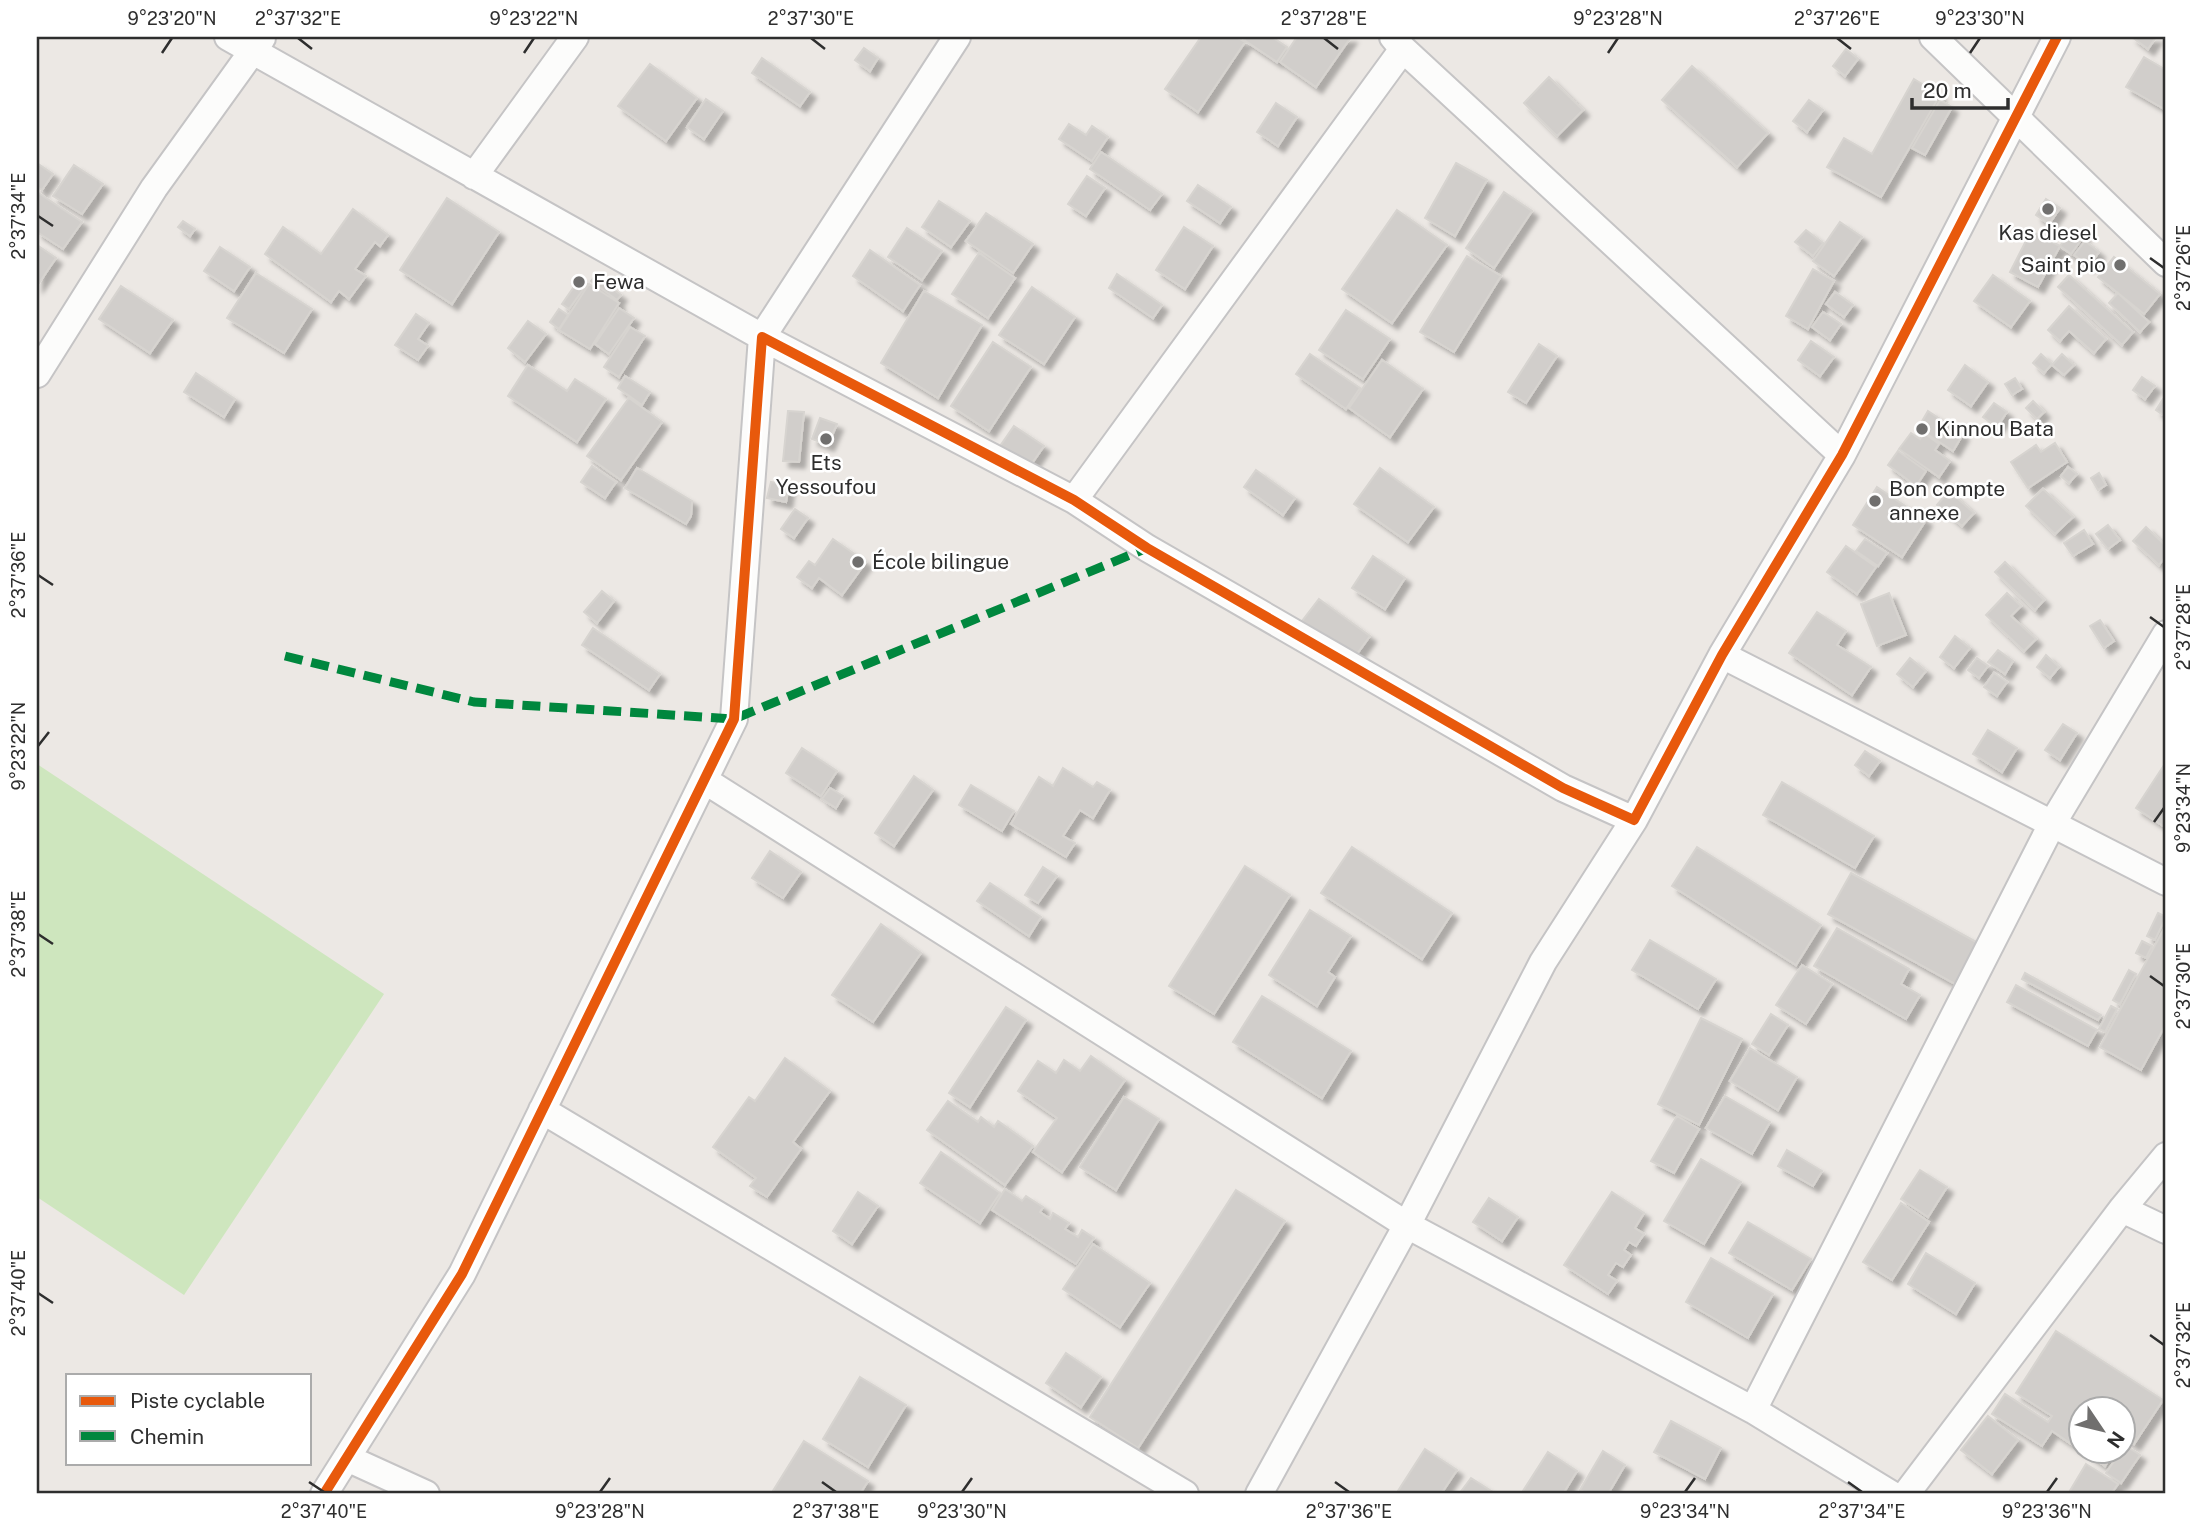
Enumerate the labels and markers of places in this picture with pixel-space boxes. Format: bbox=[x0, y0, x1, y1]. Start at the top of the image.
marker: Kas diesel bbox=[2040, 201, 2056, 217]
place label: Kas diesel bbox=[1998, 220, 2098, 245]
place label: Saint pio bbox=[2021, 252, 2106, 277]
marker: Saint pio bbox=[2112, 257, 2128, 273]
place label: Fewa bbox=[593, 269, 645, 294]
marker: Fewa bbox=[571, 274, 587, 290]
place label: Kinnou Bata bbox=[1936, 416, 2054, 441]
marker: Kinnou Bata bbox=[1914, 421, 1930, 437]
marker: Ets Yessoufou bbox=[818, 431, 834, 447]
place label: Ets Yessoufou bbox=[776, 450, 876, 499]
place label: Bon compte annexe bbox=[1889, 476, 2005, 525]
marker: Bon compte annexe bbox=[1867, 493, 1883, 509]
place label: École bilingue bbox=[872, 549, 1009, 574]
marker: École bilingue bbox=[850, 554, 866, 570]

